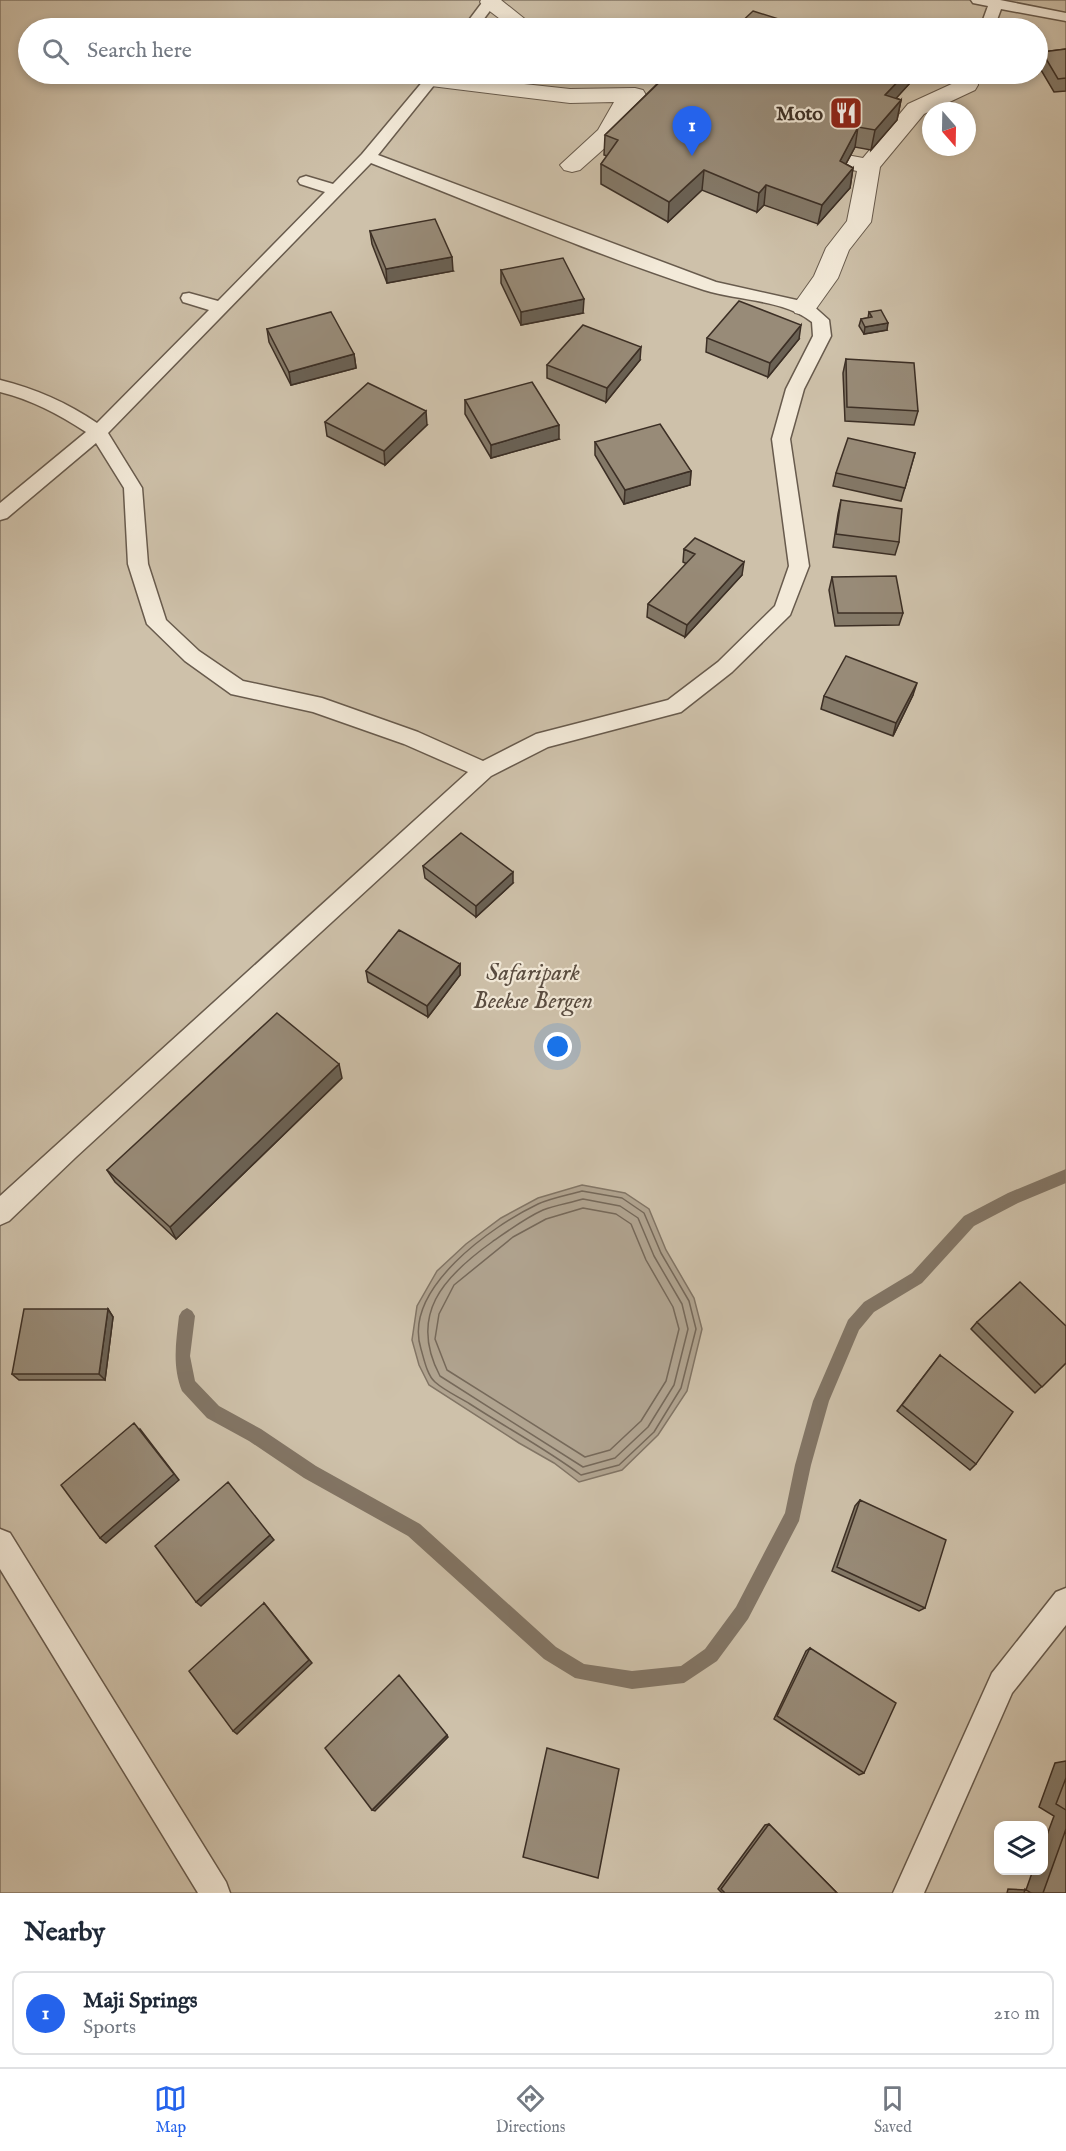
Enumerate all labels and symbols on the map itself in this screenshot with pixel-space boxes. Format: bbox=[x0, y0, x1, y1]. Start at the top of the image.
restaurant icon: Moto bbox=[828, 95, 864, 131]
place label: Moto bbox=[776, 102, 823, 127]
north arrow bbox=[922, 102, 976, 156]
pin: 1 bbox=[672, 106, 712, 156]
park label: Safaripark Beekse Bergen bbox=[473, 958, 593, 1017]
your location bbox=[543, 1032, 572, 1061]

